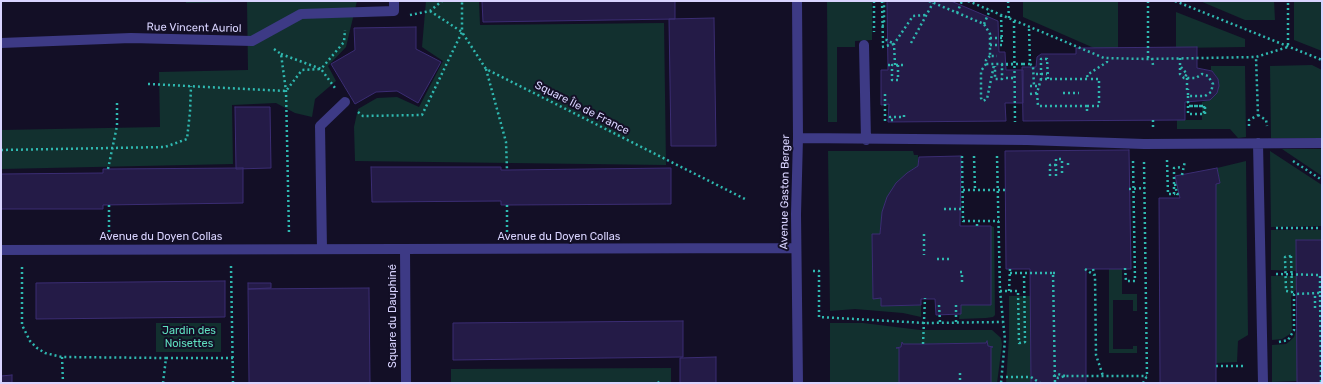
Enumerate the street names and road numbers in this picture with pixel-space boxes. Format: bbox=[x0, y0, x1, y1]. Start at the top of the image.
street label: Rue Vincent Auriol bbox=[147, 21, 241, 35]
street label: Square Île de France bbox=[533, 78, 631, 138]
street label: Avenue Gaston Berger bbox=[777, 134, 793, 250]
street label: Avenue du Doyen Collas bbox=[100, 230, 222, 244]
street label: Avenue du Doyen Collas bbox=[498, 230, 620, 244]
street label: Square du Dauphiné bbox=[386, 264, 400, 368]

